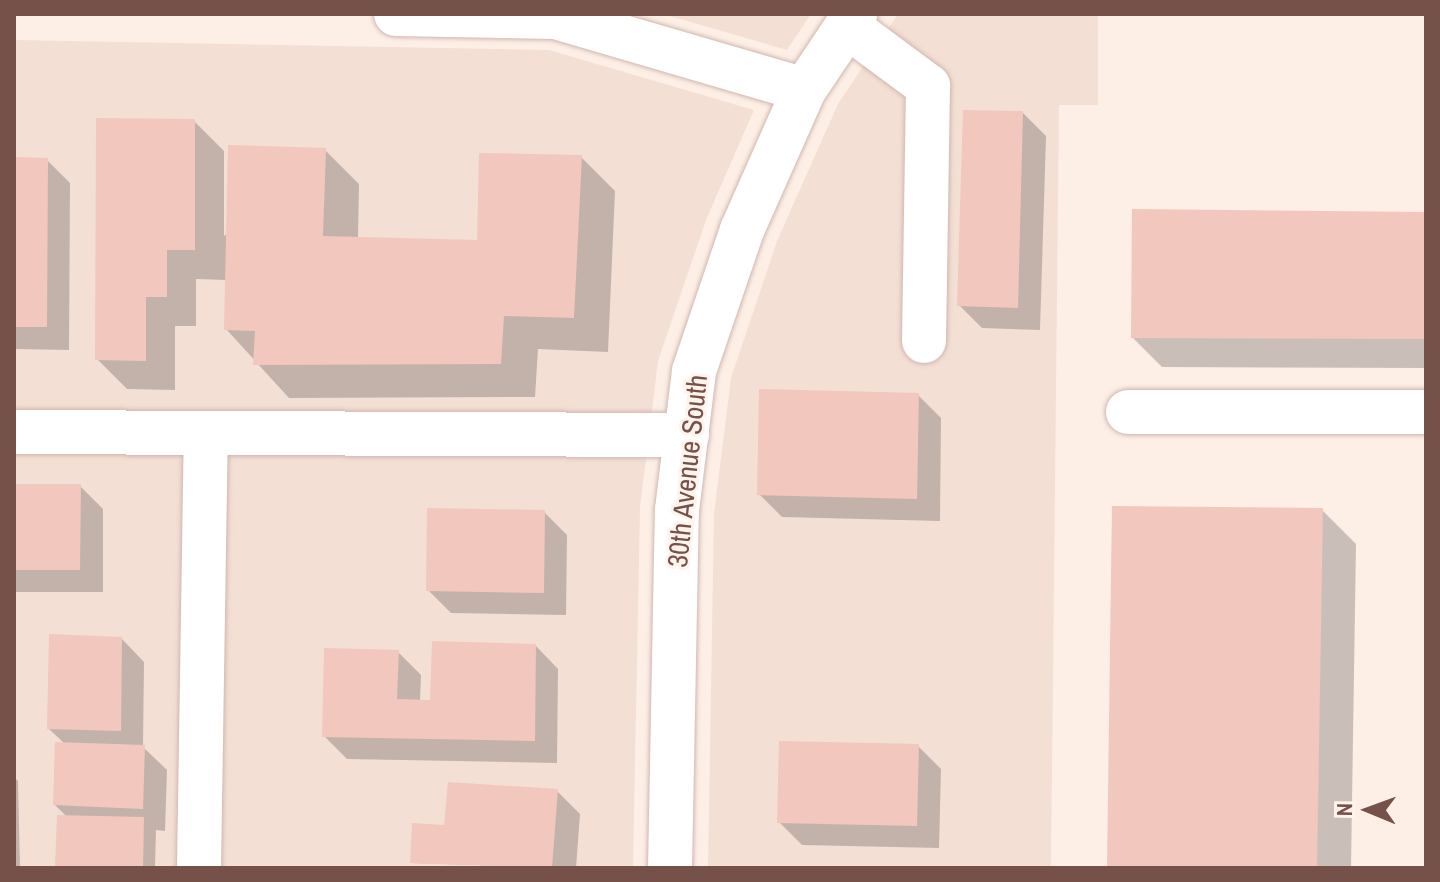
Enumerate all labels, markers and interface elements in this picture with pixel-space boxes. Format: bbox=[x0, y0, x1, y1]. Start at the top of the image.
street label: 30th Avenue South bbox=[660, 372, 714, 570]
north arrow bbox=[1328, 770, 1408, 850]
text: N bbox=[1329, 803, 1359, 816]

